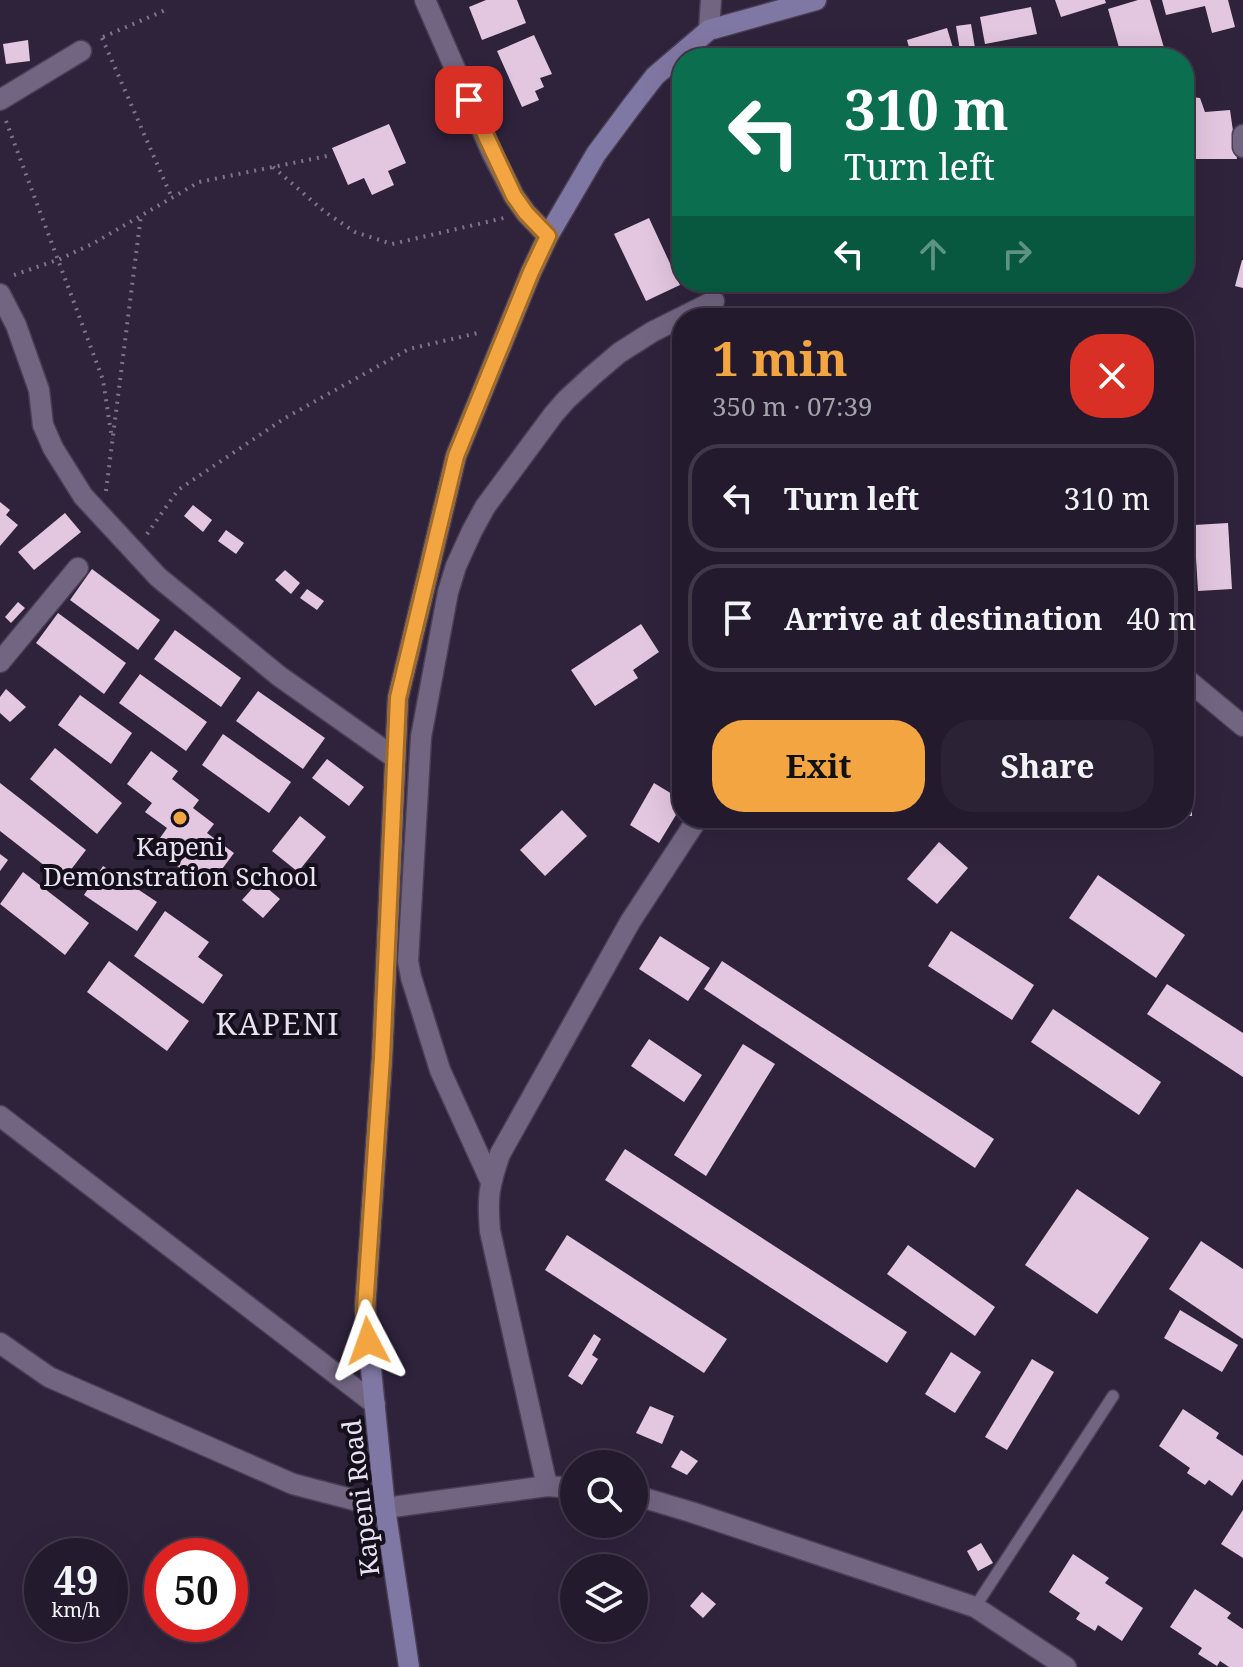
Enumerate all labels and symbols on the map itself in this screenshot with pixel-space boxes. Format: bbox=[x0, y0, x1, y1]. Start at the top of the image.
pin bbox=[435, 66, 503, 134]
marker: Kapeni Demonstration School bbox=[171, 809, 189, 827]
place label: Kapeni Demonstration School bbox=[43, 828, 317, 894]
district label: KAPENI bbox=[216, 1003, 340, 1044]
position arrow bbox=[326, 1299, 410, 1383]
street label: Kapeni Road bbox=[333, 1418, 387, 1578]
speed limit sign: 50 bbox=[144, 1538, 248, 1642]

